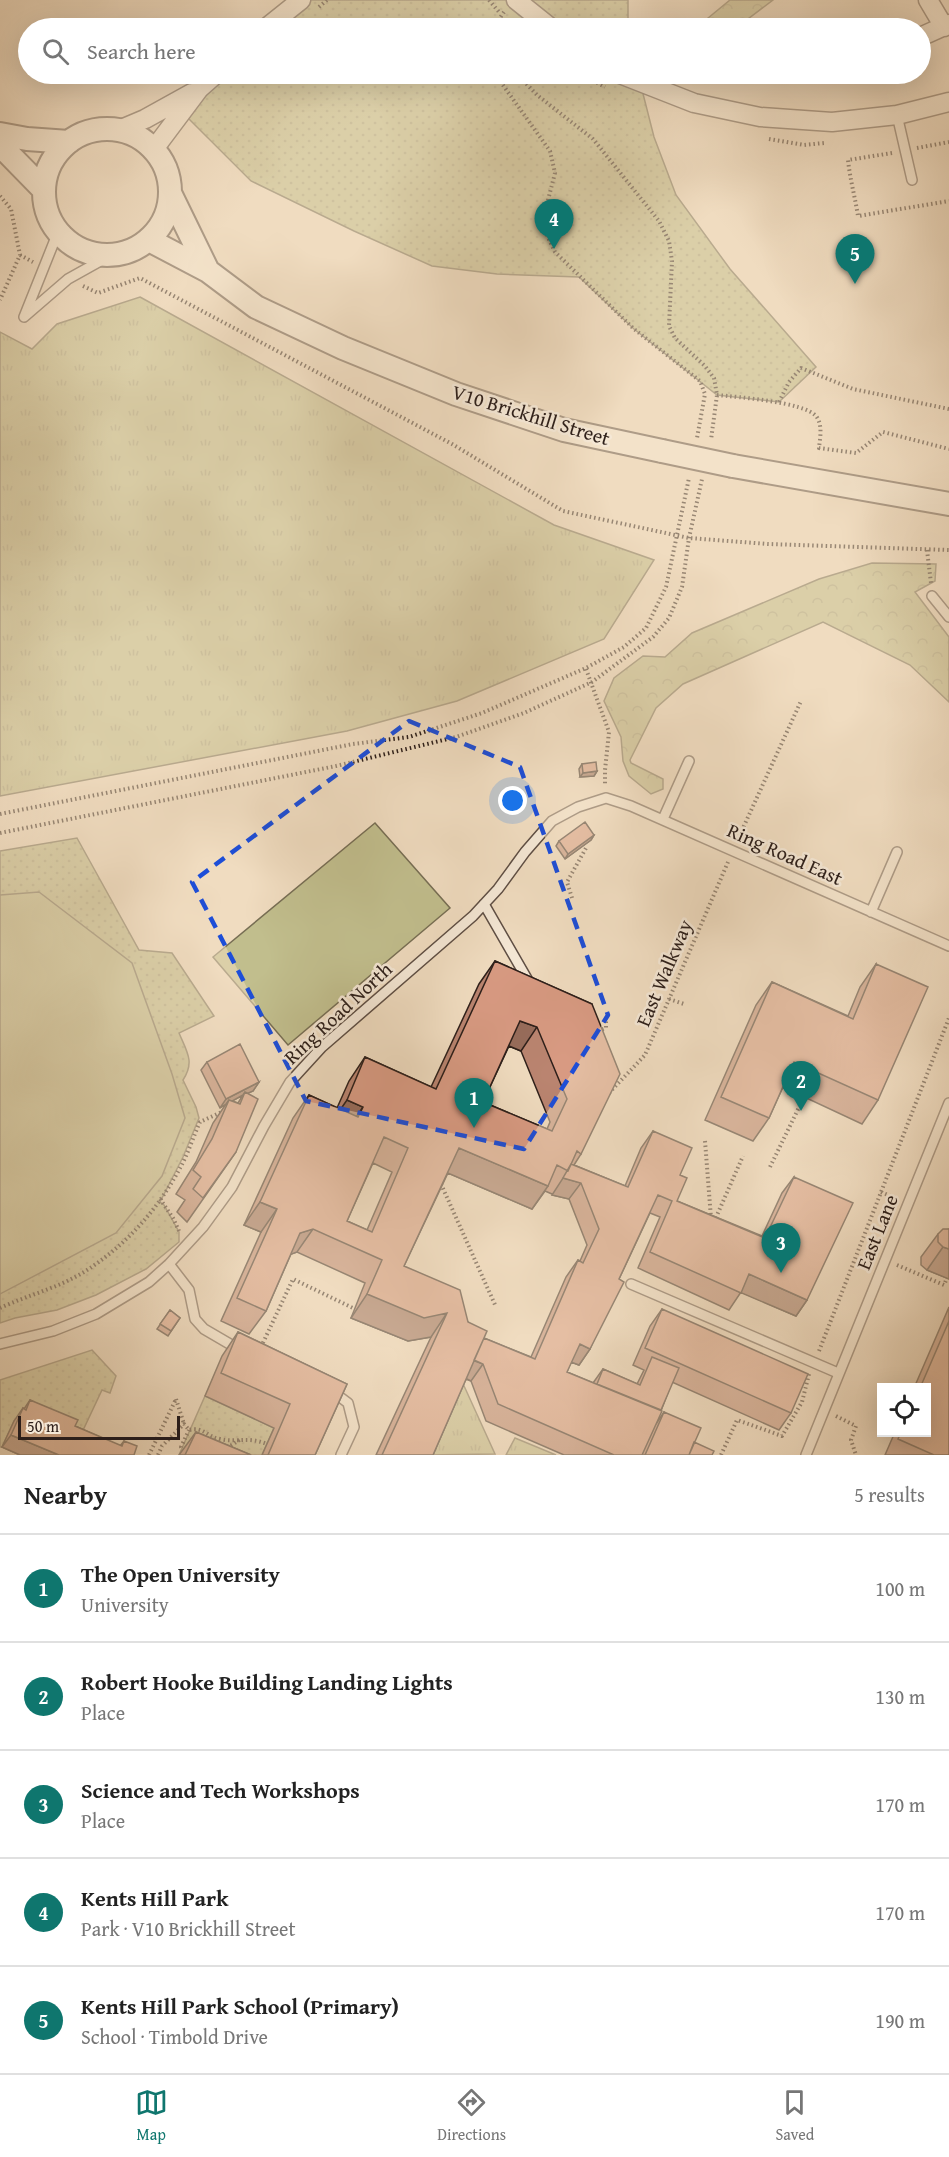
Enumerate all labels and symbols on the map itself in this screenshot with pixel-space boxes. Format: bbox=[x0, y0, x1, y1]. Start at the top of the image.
pin: 4 bbox=[534, 200, 574, 249]
pin: 5 bbox=[836, 234, 874, 284]
street label: V10 Brickhill Street bbox=[449, 377, 614, 452]
your location bbox=[498, 786, 527, 815]
street label: Ring Road East bbox=[723, 815, 848, 892]
street label: East Walkway bbox=[628, 915, 699, 1031]
street label: Ring Road North bbox=[277, 955, 398, 1071]
pin: 2 bbox=[782, 1062, 820, 1111]
pin: 1 bbox=[454, 1078, 494, 1128]
street label: East Lane bbox=[848, 1190, 905, 1274]
pin: 3 bbox=[762, 1224, 800, 1273]
scale bar bbox=[18, 1413, 180, 1440]

